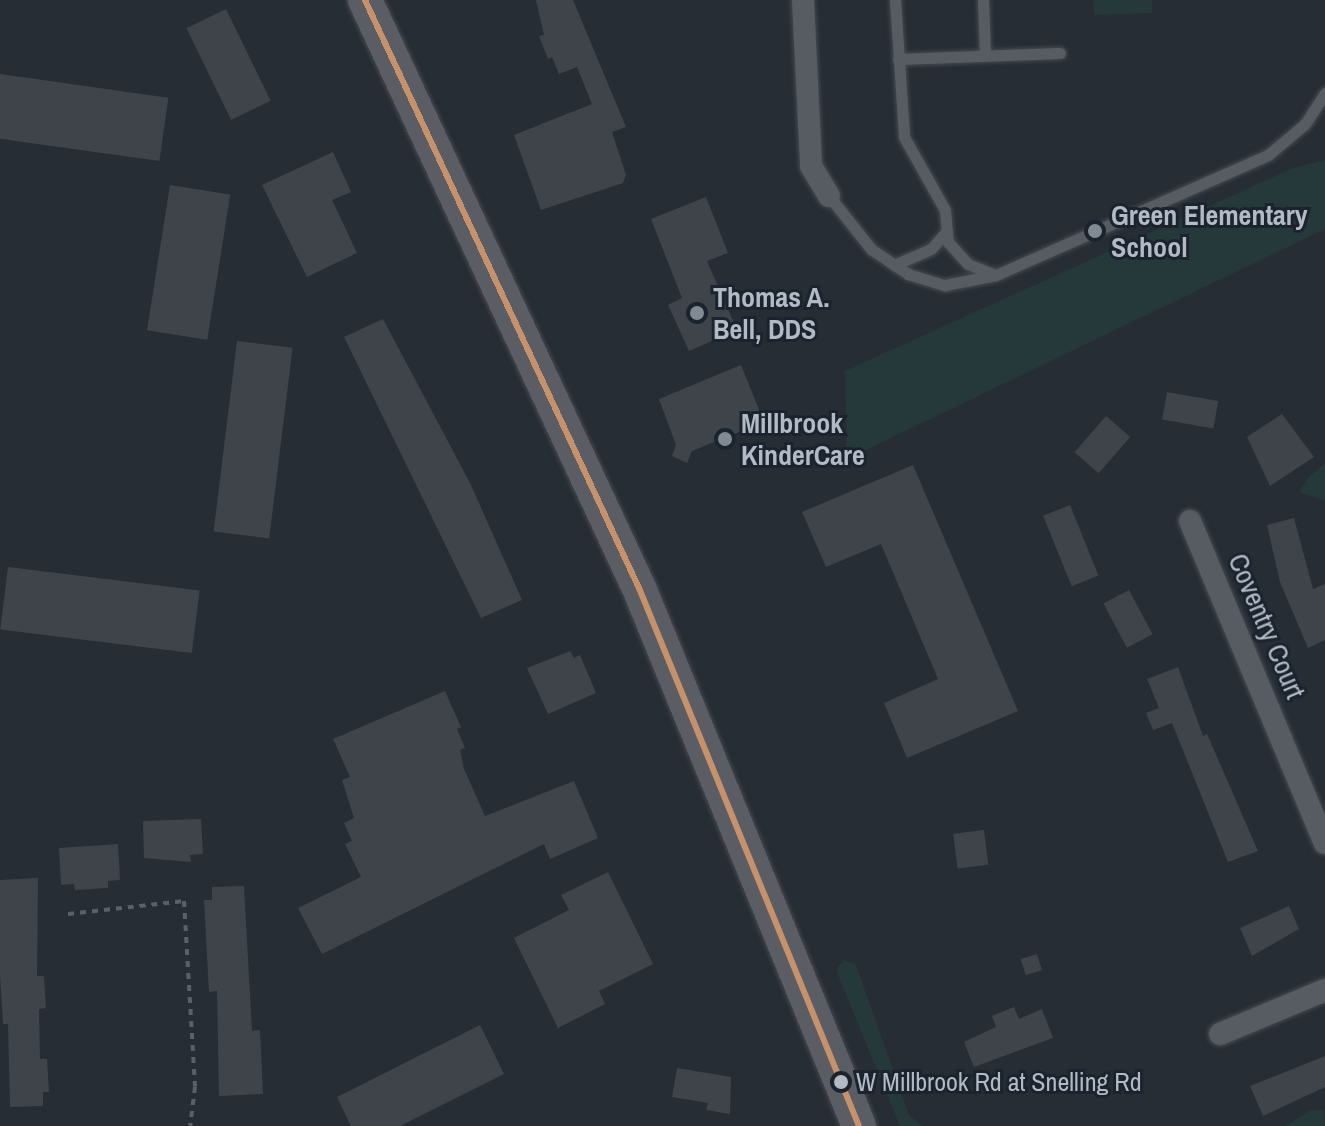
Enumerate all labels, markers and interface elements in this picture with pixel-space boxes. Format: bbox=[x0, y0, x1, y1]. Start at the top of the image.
place label: Green Elementary School bbox=[1111, 198, 1308, 264]
marker: Green Elementary School bbox=[1086, 222, 1104, 240]
place label: Thomas A. Bell, DDS bbox=[713, 280, 830, 346]
marker: Thomas A. Bell, DDS bbox=[688, 304, 706, 322]
place label: Millbrook KinderCare bbox=[741, 406, 865, 472]
marker: Millbrook KinderCare bbox=[716, 430, 734, 448]
street label: Coventry Court bbox=[1221, 548, 1313, 704]
place label: W Millbrook Rd at Snelling Rd bbox=[856, 1066, 1142, 1098]
marker: W Millbrook Rd at Snelling Rd bbox=[833, 1074, 849, 1090]

